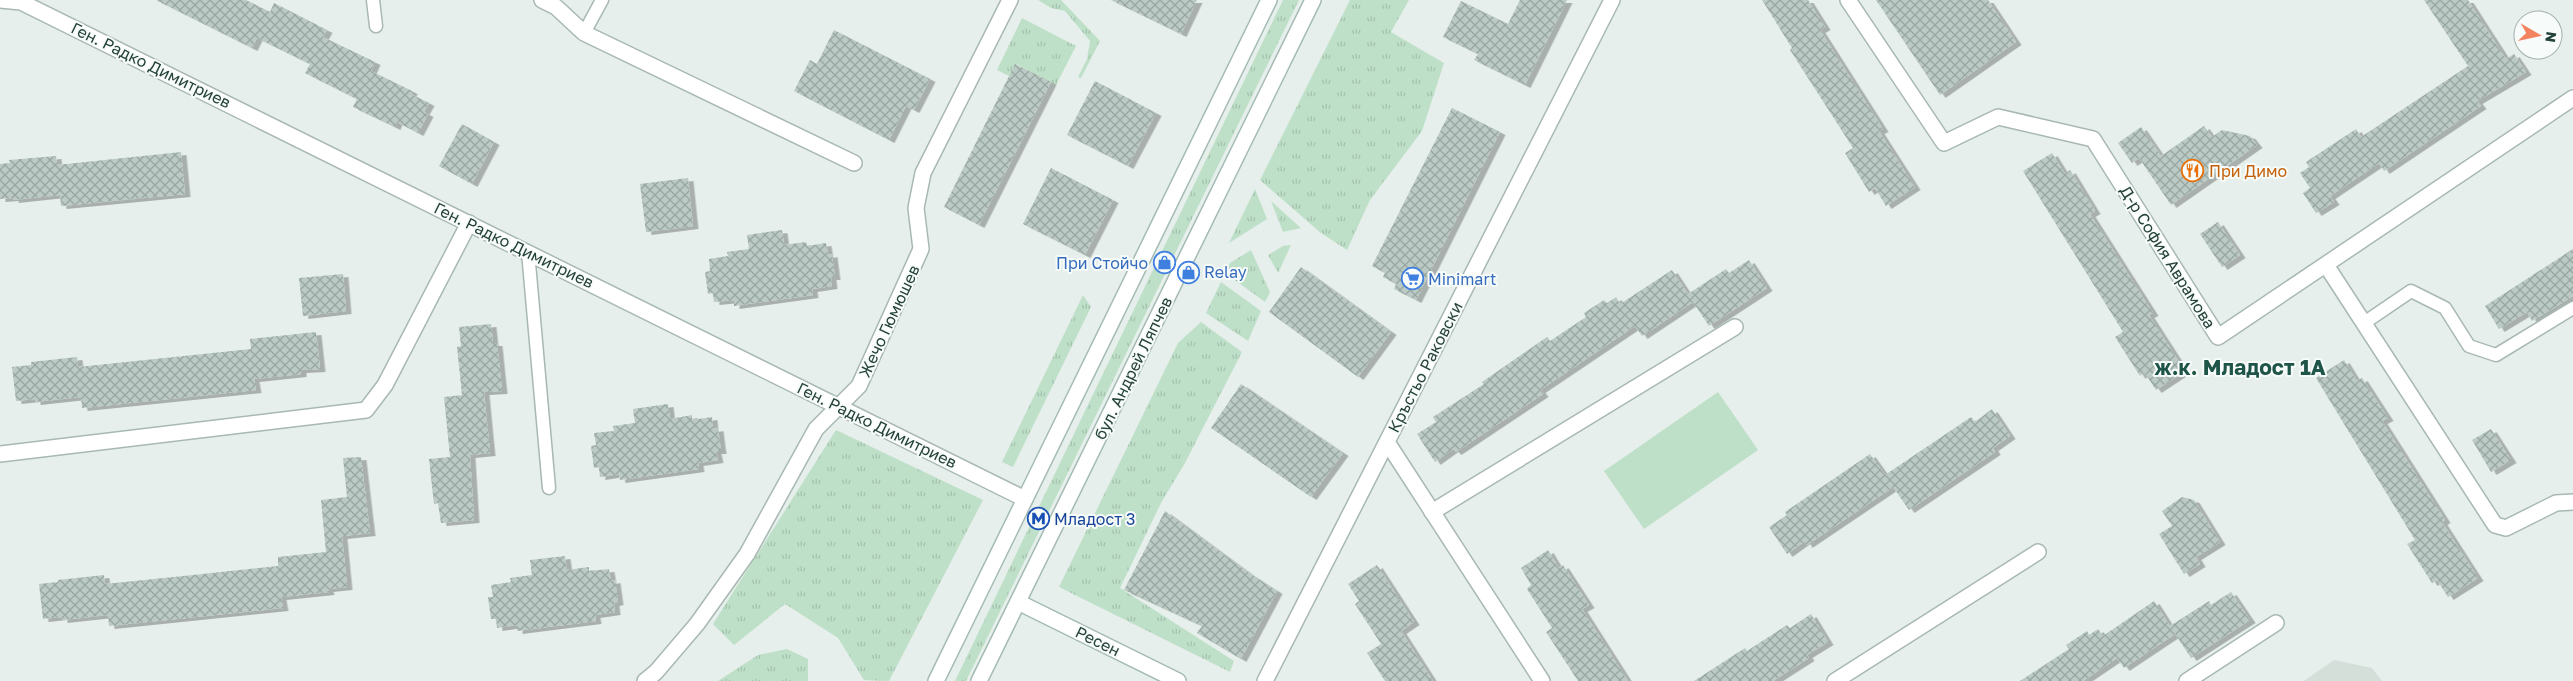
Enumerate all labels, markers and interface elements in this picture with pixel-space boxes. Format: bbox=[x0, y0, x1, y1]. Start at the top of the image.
north arrow bbox=[2513, 10, 2563, 60]
street label: Ген. Радко Димитриев bbox=[68, 18, 234, 112]
text: N bbox=[2542, 31, 2561, 44]
restaurant icon: При Димо bbox=[2181, 159, 2205, 183]
place label: При Димо bbox=[2209, 161, 2287, 181]
street label: Д-р София Аврамова bbox=[2116, 182, 2220, 332]
street label: Ген. Радко Димитриев bbox=[431, 198, 597, 292]
shop icon: При Стойчо bbox=[1152, 251, 1176, 275]
place label: При Стойчо bbox=[1056, 253, 1148, 273]
shop icon: Relay bbox=[1176, 260, 1200, 284]
street label: Жечо Гюмюшев bbox=[854, 262, 924, 380]
place label: Relay bbox=[1204, 262, 1247, 282]
supermarket icon: Minimart bbox=[1400, 267, 1424, 291]
place label: Minimart bbox=[1428, 269, 1496, 289]
street label: бул. Андрей Ляпчев bbox=[1090, 293, 1176, 443]
street label: Кръстьо Раковски bbox=[1383, 298, 1467, 436]
district label: ж.к. Младост 1А bbox=[2154, 354, 2326, 380]
street label: Ген. Радко Димитриев bbox=[794, 378, 960, 472]
metro station icon: Младост 3 bbox=[1026, 507, 1050, 531]
place label: Младост 3 bbox=[1054, 509, 1135, 529]
street label: Ресен bbox=[1072, 622, 1124, 660]

